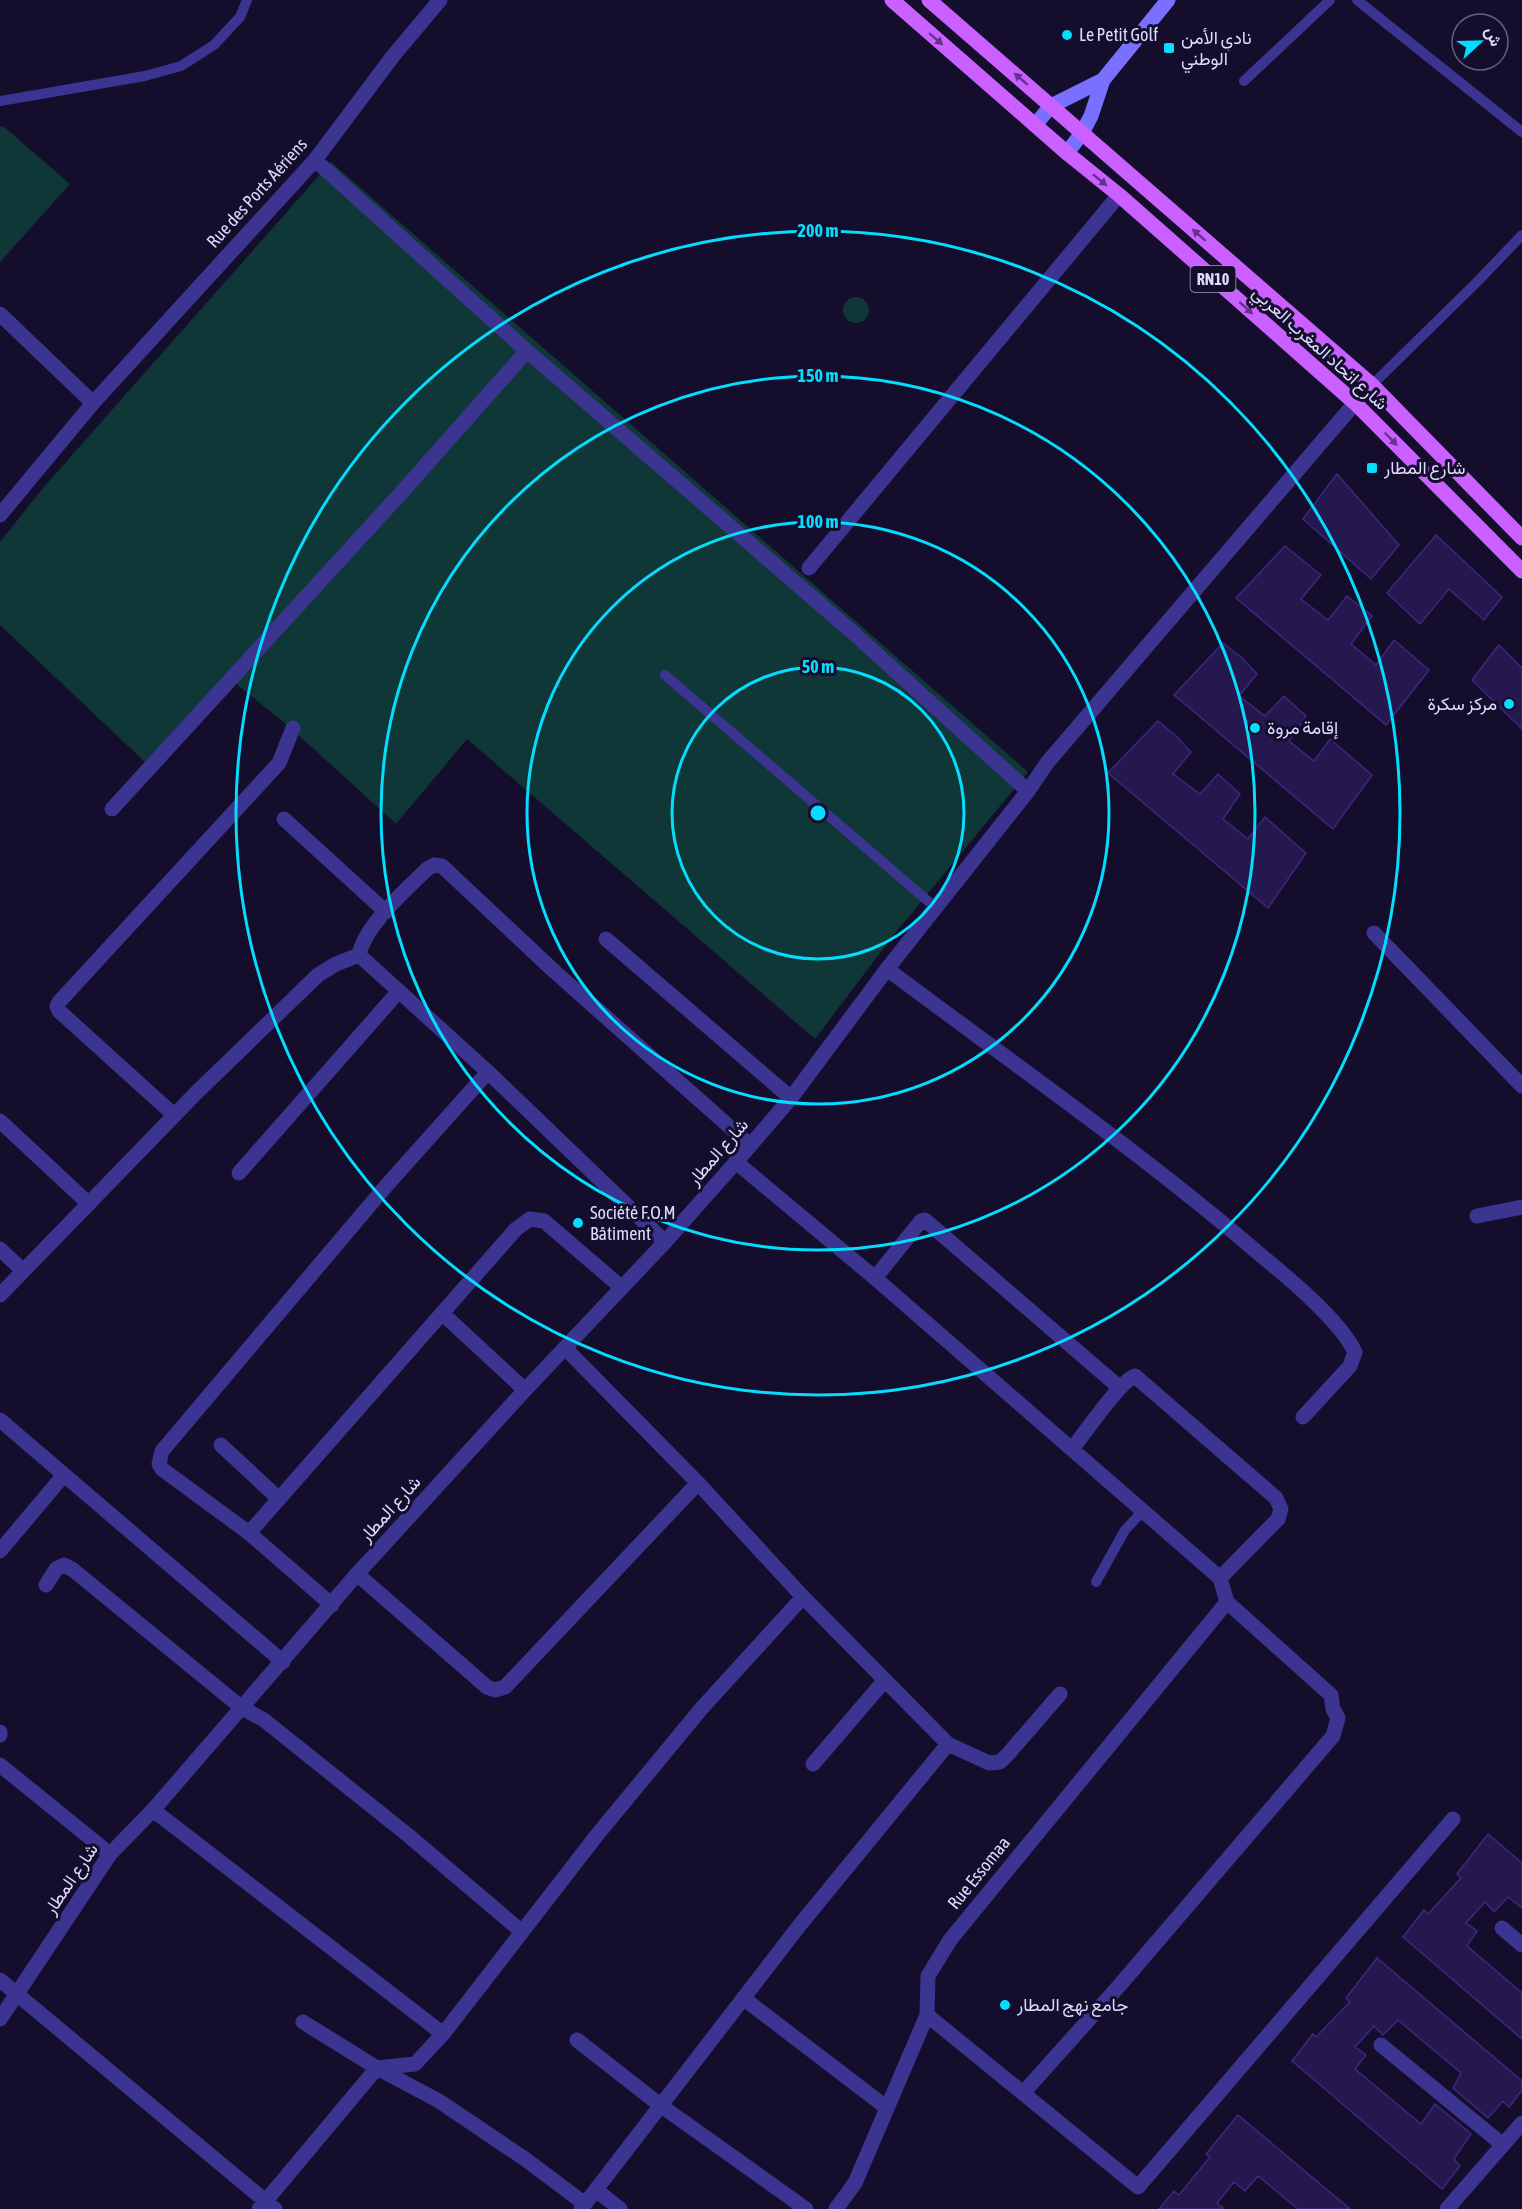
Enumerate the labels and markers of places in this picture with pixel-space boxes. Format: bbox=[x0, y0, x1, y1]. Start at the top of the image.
place label: Le Petit Golf bbox=[1079, 24, 1158, 45]
place label: نادي الأمن الوطني bbox=[1181, 27, 1252, 74]
marker: Le Petit Golf bbox=[1060, 28, 1074, 42]
marker: نادي الأمن الوطني bbox=[1162, 41, 1176, 55]
place label: شارع المطار bbox=[1383, 457, 1465, 480]
marker: شارع المطار bbox=[1365, 461, 1379, 475]
place label: مركز سكرة bbox=[1427, 693, 1497, 715]
marker: مركز سكرة bbox=[1502, 697, 1516, 711]
place label: إقامة مروة bbox=[1267, 717, 1338, 740]
marker: إقامة مروة bbox=[1248, 721, 1262, 735]
centre of rings bbox=[808, 803, 828, 823]
place label: Société F.O.M Bâtiment bbox=[590, 1202, 676, 1244]
marker: Société F.O.M Bâtiment bbox=[571, 1216, 585, 1230]
place label: جامع نهج المطار bbox=[1016, 1994, 1128, 2017]
marker: جامع نهج المطار bbox=[998, 1998, 1012, 2012]

